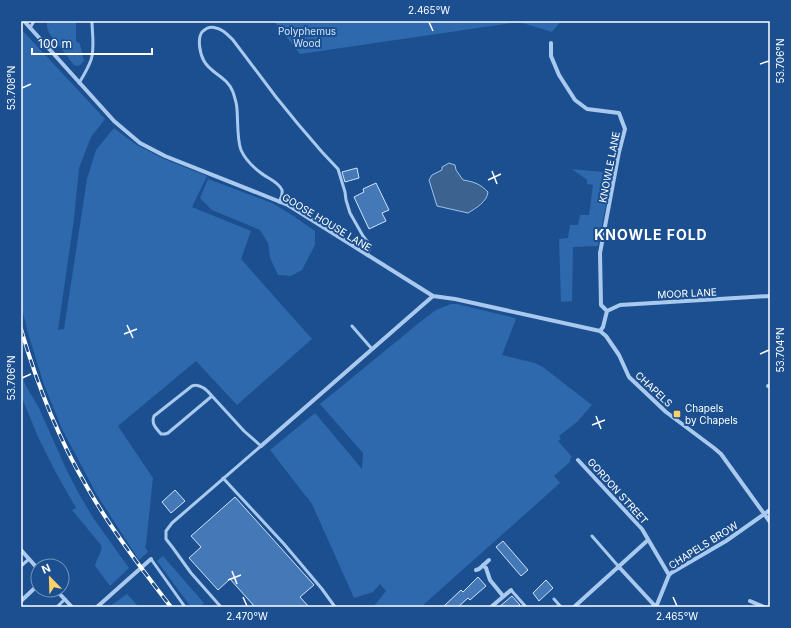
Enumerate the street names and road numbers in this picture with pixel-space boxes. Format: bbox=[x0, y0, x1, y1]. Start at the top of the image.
street label: KNOWLE LANE bbox=[596, 130, 622, 204]
street label: GOOSE HOUSE LANE bbox=[280, 191, 374, 253]
street label: MOOR LANE bbox=[657, 285, 717, 301]
street label: CHAPELS bbox=[633, 369, 675, 409]
street label: GORDON STREET bbox=[585, 456, 651, 526]
street label: CHAPELS BROW bbox=[666, 519, 740, 571]

